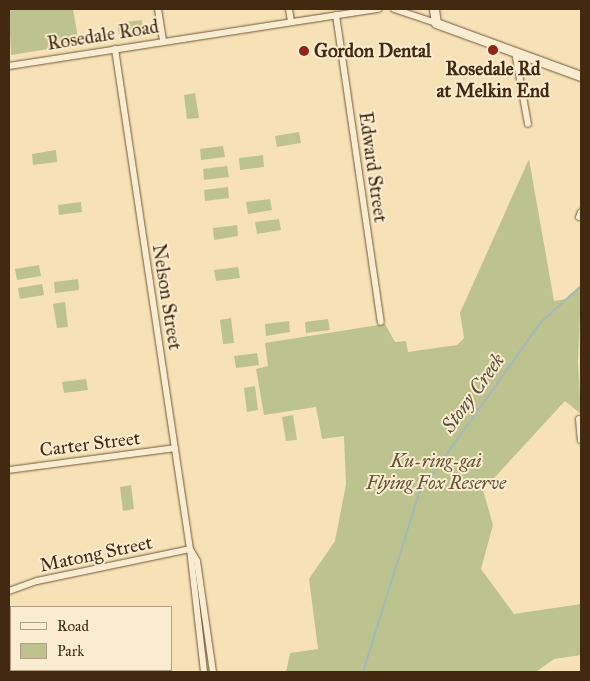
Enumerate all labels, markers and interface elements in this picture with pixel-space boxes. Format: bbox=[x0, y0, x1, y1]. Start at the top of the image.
street label: Rosedale Road bbox=[45, 15, 161, 55]
place label: Gordon Dental bbox=[314, 40, 431, 62]
marker: Rosedale Rd at Melkin End bbox=[487, 44, 499, 56]
marker: Gordon Dental bbox=[298, 45, 310, 57]
place label: Rosedale Rd at Melkin End bbox=[436, 58, 550, 102]
street label: Edward Street bbox=[354, 110, 392, 224]
street label: Nelson Street bbox=[147, 242, 187, 352]
water label: Stony Creek bbox=[436, 349, 510, 437]
street label: Carter Street bbox=[38, 427, 142, 461]
park label: Ku-ring-gai Flying Fox Reserve bbox=[366, 450, 506, 494]
street label: Matong Street bbox=[38, 531, 154, 577]
legend bbox=[10, 606, 172, 671]
text: Road bbox=[57, 617, 89, 635]
text: Park bbox=[57, 642, 84, 660]

